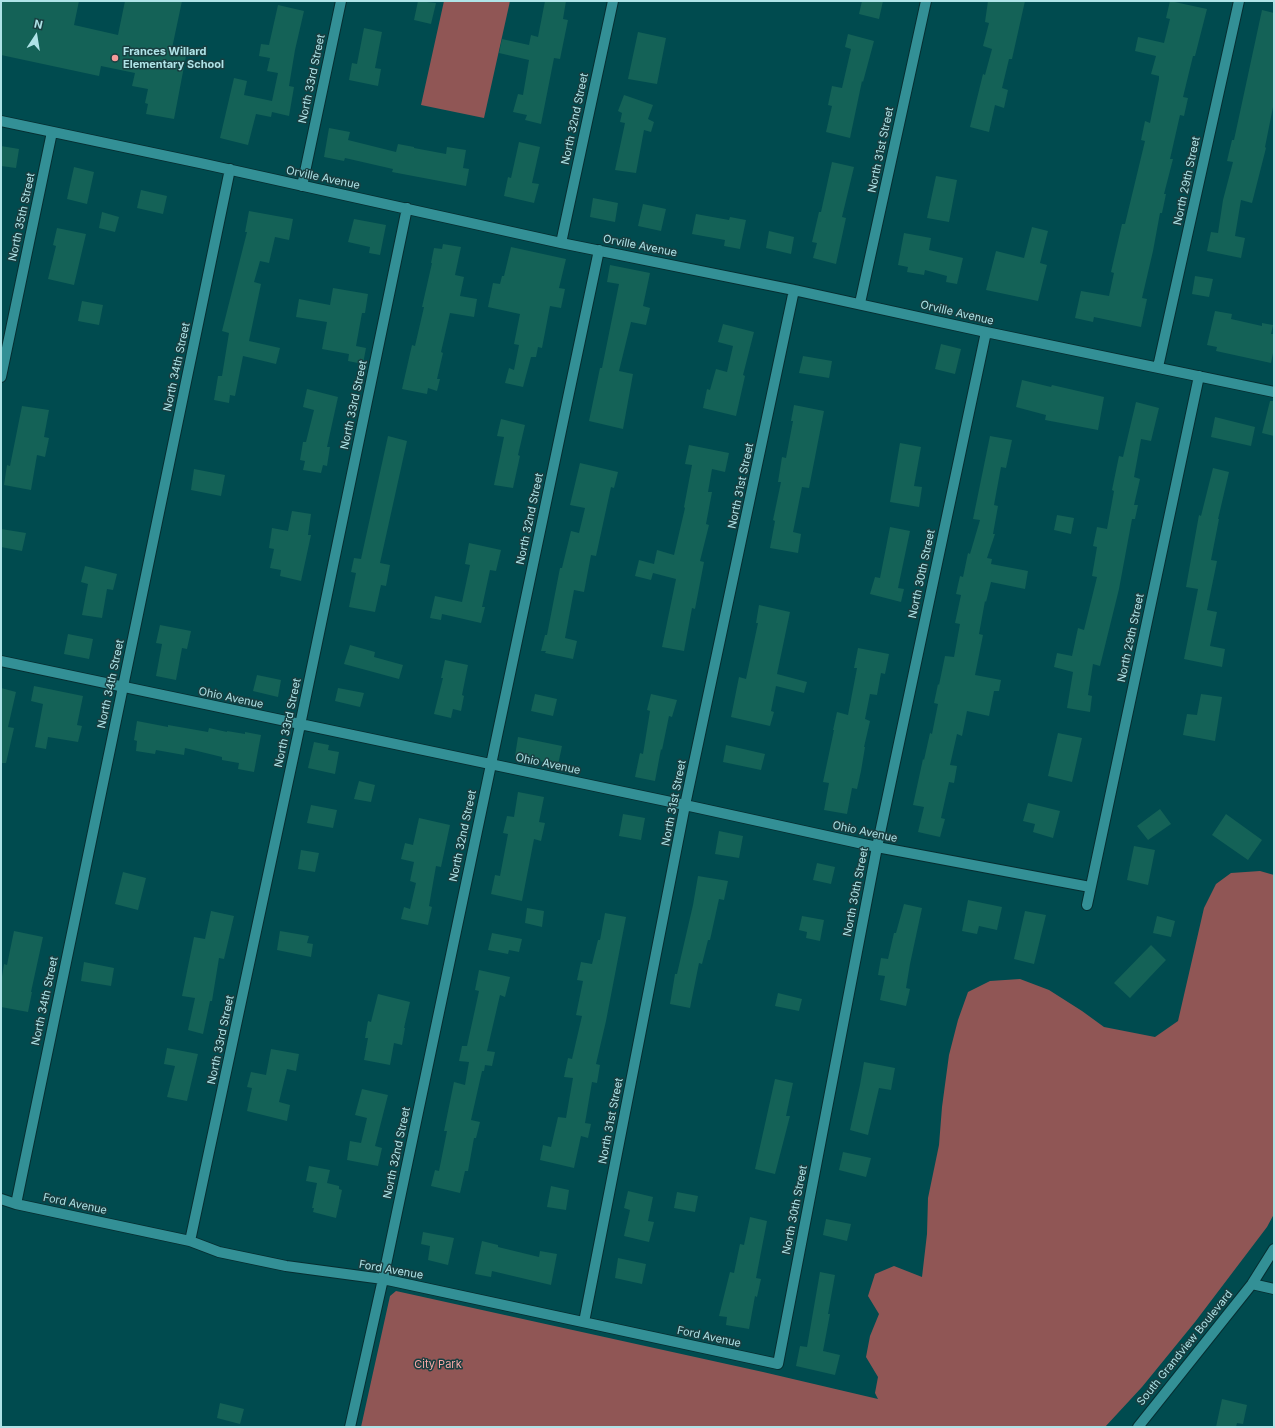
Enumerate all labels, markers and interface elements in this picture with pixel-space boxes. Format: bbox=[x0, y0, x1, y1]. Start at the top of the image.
north arrow bbox=[16, 16, 56, 56]
text: N bbox=[33, 17, 44, 32]
street label: North 33rd Street bbox=[296, 33, 328, 125]
place label: Frances Willard Elementary School bbox=[123, 45, 224, 71]
marker: Frances Willard Elementary School bbox=[110, 53, 120, 63]
street label: North 32nd Street bbox=[559, 72, 591, 166]
street label: North 31st Street bbox=[865, 106, 897, 194]
street label: North 29th Street bbox=[1171, 135, 1203, 227]
street label: Orville Avenue bbox=[285, 164, 361, 192]
street label: North 35th Street bbox=[6, 172, 38, 262]
street label: Orville Avenue bbox=[602, 232, 678, 260]
street label: Orville Avenue bbox=[919, 298, 995, 328]
street label: North 34th Street bbox=[161, 321, 193, 413]
street label: North 33rd Street bbox=[338, 359, 370, 451]
street label: North 31st Street bbox=[725, 442, 757, 530]
street label: North 32nd Street bbox=[514, 472, 546, 566]
street label: North 30th Street bbox=[906, 528, 938, 620]
street label: North 29th Street bbox=[1115, 592, 1147, 684]
street label: North 34th Street bbox=[95, 638, 127, 730]
street label: North 33rd Street bbox=[272, 677, 304, 769]
street label: Ohio Avenue bbox=[197, 685, 265, 711]
street label: Ohio Avenue bbox=[514, 751, 582, 777]
street label: North 31st Street bbox=[659, 759, 689, 847]
street label: North 32nd Street bbox=[447, 789, 479, 883]
street label: Ohio Avenue bbox=[831, 819, 899, 845]
street label: North 30th Street bbox=[841, 846, 871, 938]
street label: North 34th Street bbox=[29, 955, 61, 1047]
street label: North 33rd Street bbox=[205, 994, 237, 1086]
street label: North 31st Street bbox=[596, 1077, 626, 1165]
street label: North 32nd Street bbox=[381, 1106, 413, 1200]
street label: North 30th Street bbox=[780, 1164, 810, 1256]
street label: Ford Avenue bbox=[42, 1191, 108, 1217]
street label: Ford Avenue bbox=[358, 1258, 424, 1282]
street label: South Grandview Boulevard bbox=[1134, 1288, 1236, 1408]
street label: Ford Avenue bbox=[676, 1324, 742, 1350]
park label: City Park bbox=[414, 1358, 462, 1372]

